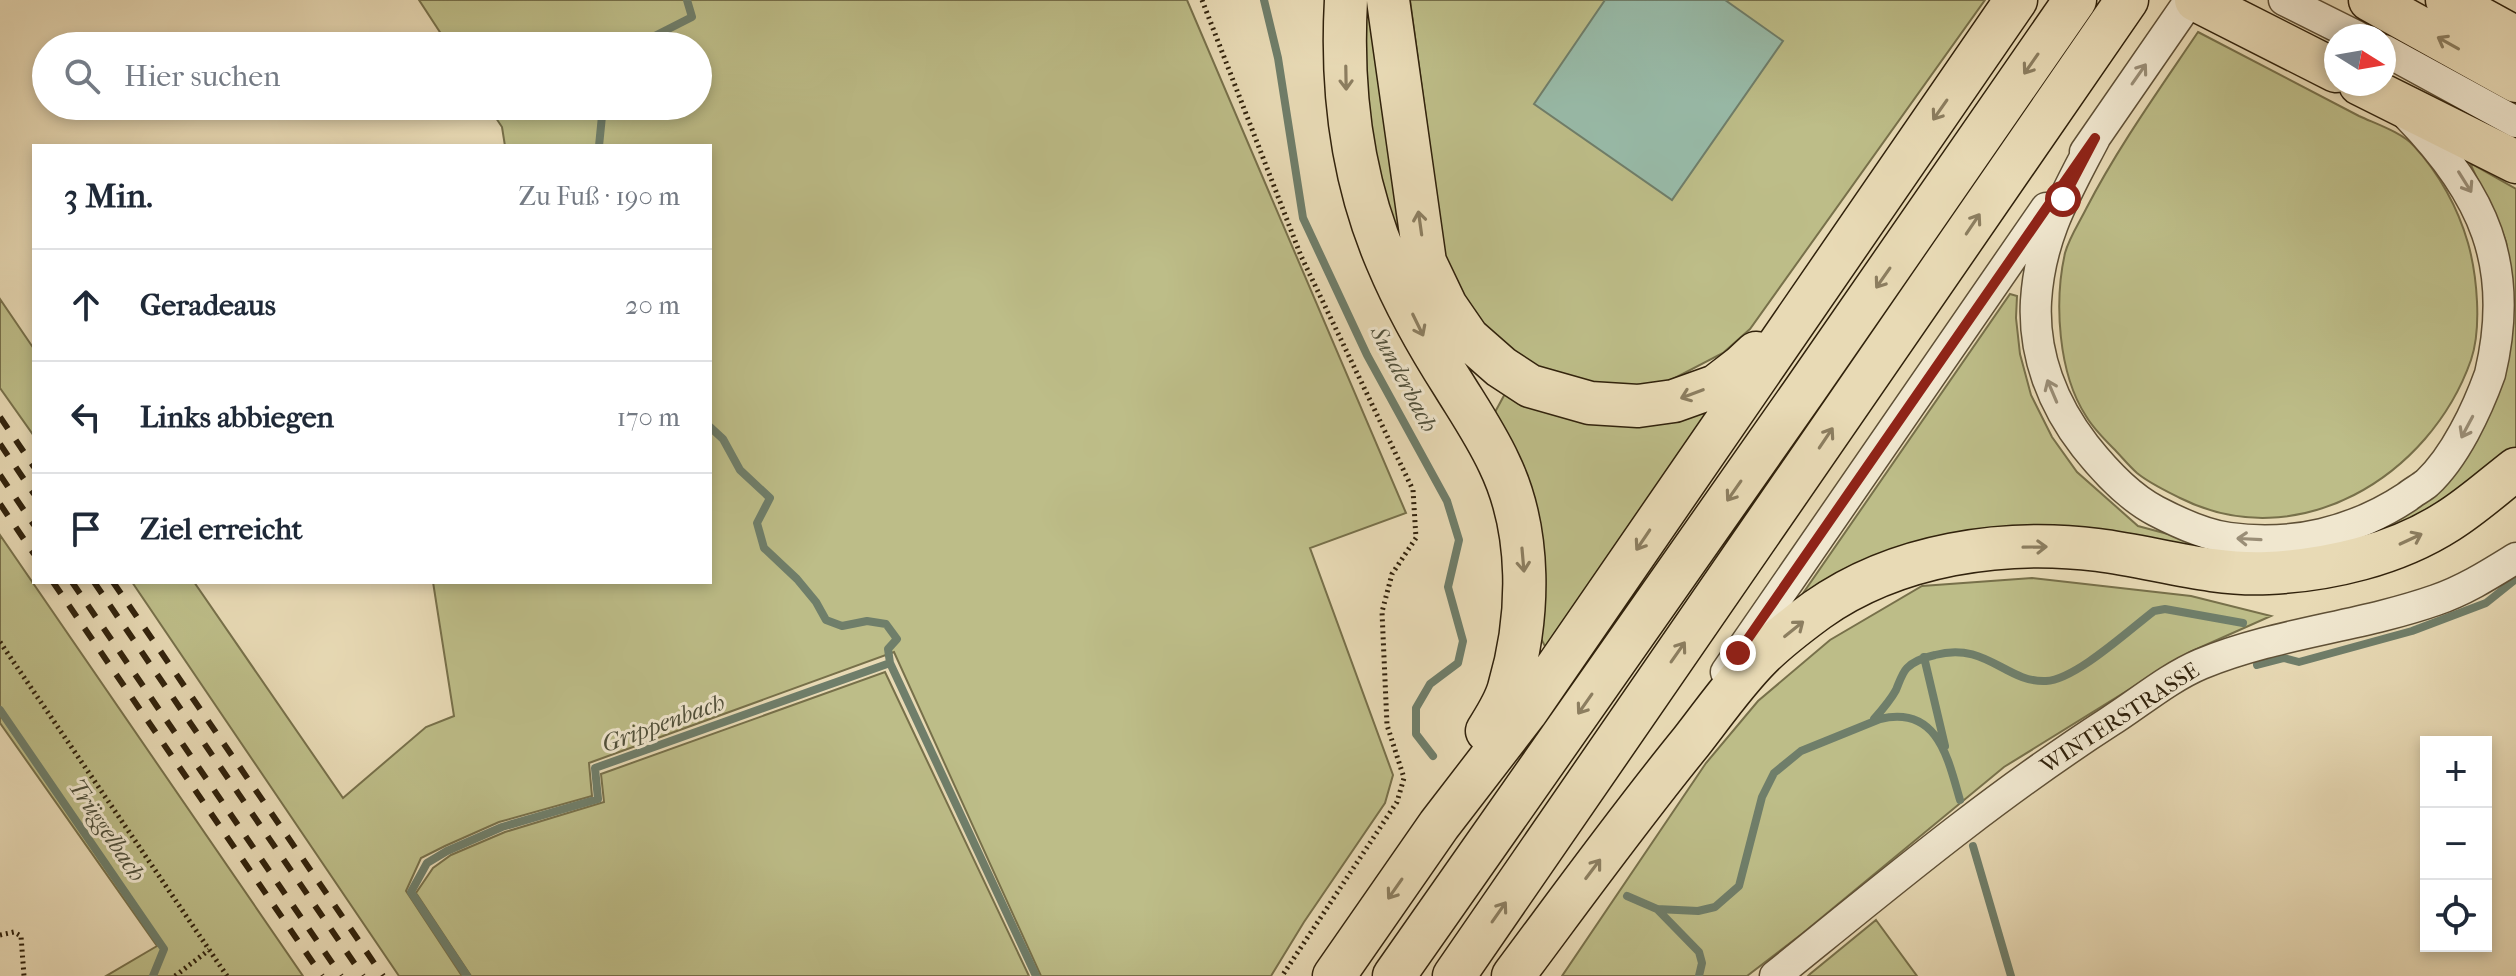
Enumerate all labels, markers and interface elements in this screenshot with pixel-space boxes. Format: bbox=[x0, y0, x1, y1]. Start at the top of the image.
north arrow bbox=[2324, 24, 2396, 96]
search box bbox=[32, 32, 712, 120]
one-way arrow bbox=[2437, 35, 2460, 51]
one-way arrow bbox=[2023, 53, 2039, 75]
icon: search bbox=[60, 54, 104, 98]
text: Hier suchen bbox=[124, 59, 280, 94]
one-way arrow bbox=[2131, 63, 2147, 85]
one-way arrow bbox=[1338, 64, 1354, 91]
one-way arrow bbox=[1932, 98, 1948, 120]
one-way arrow bbox=[2456, 171, 2473, 193]
text: 3 Min. bbox=[64, 176, 153, 216]
text: Zu Fuß · 190 m bbox=[518, 181, 680, 212]
route start bbox=[2045, 181, 2081, 217]
one-way arrow bbox=[1412, 211, 1427, 236]
one-way arrow bbox=[1965, 213, 1981, 235]
one-way arrow bbox=[1875, 266, 1891, 288]
icon: ahead bbox=[64, 283, 108, 327]
text: Geradeaus bbox=[140, 288, 276, 323]
text: 20 m bbox=[625, 290, 680, 321]
one-way arrow bbox=[1412, 313, 1427, 336]
water label: Sunderbach bbox=[1364, 320, 1444, 437]
one-way arrow bbox=[2044, 379, 2058, 403]
one-way arrow bbox=[1680, 388, 1705, 402]
icon: left bbox=[64, 395, 108, 439]
text: Links abbiegen bbox=[140, 400, 334, 435]
text: 170 m bbox=[617, 402, 680, 433]
one-way arrow bbox=[2458, 415, 2474, 439]
one-way arrow bbox=[1818, 428, 1834, 450]
one-way arrow bbox=[1726, 480, 1742, 502]
icon: arrive bbox=[64, 507, 108, 551]
text: Ziel erreicht bbox=[140, 512, 302, 547]
one-way arrow bbox=[1635, 528, 1651, 550]
one-way arrow bbox=[2236, 531, 2263, 546]
one-way arrow bbox=[2398, 531, 2423, 546]
one-way arrow bbox=[2021, 539, 2048, 555]
one-way arrow bbox=[1515, 546, 1530, 572]
one-way arrow bbox=[1783, 620, 1804, 638]
route end bbox=[1720, 635, 1756, 671]
one-way arrow bbox=[1670, 642, 1686, 664]
street label: WINTERSTRASSE bbox=[2035, 657, 2204, 779]
water label: Grippenbach bbox=[598, 688, 728, 758]
one-way arrow bbox=[1577, 693, 1594, 714]
map controls bbox=[2420, 736, 2492, 952]
button: + bbox=[2420, 736, 2492, 808]
water label: Trüggelbach bbox=[63, 774, 151, 886]
button: − bbox=[2420, 808, 2492, 880]
one-way arrow bbox=[1585, 858, 1602, 880]
one-way arrow bbox=[1387, 877, 1403, 899]
button: locate bbox=[2420, 880, 2492, 952]
one-way arrow bbox=[1491, 902, 1507, 924]

